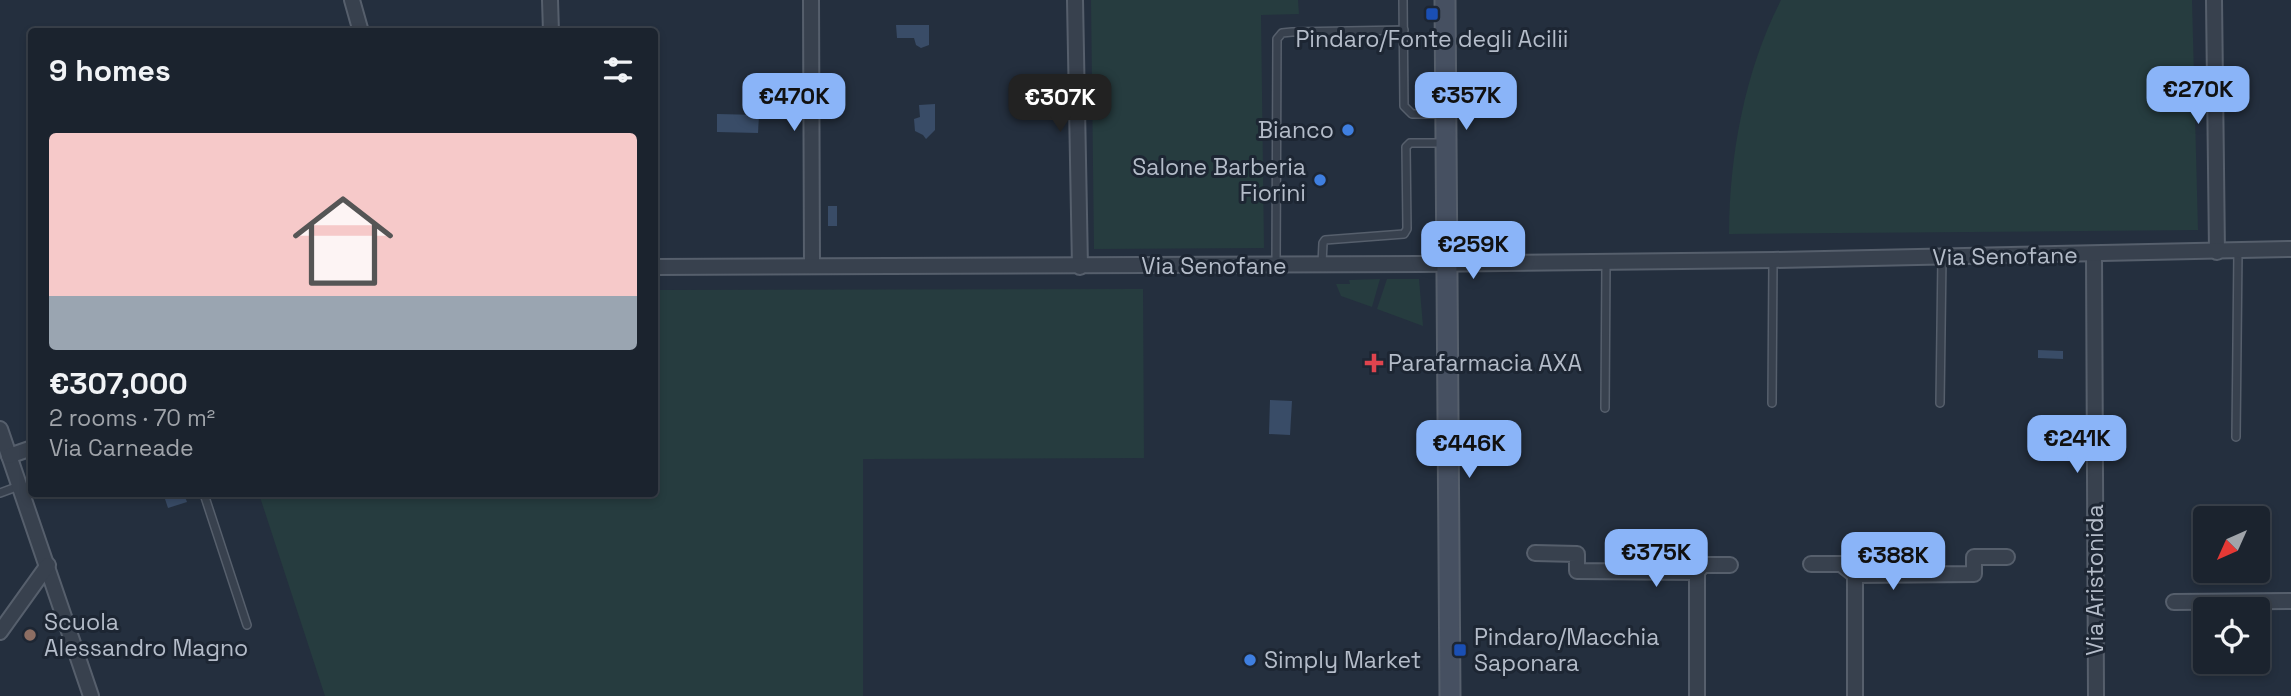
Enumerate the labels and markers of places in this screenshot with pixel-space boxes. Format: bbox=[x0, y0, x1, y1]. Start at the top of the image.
marker: Pindaro/Fonte degli Acilii bbox=[1424, 6, 1440, 22]
place label: Pindaro/Fonte degli Acilii bbox=[1296, 24, 1569, 54]
pin: €270K bbox=[2149, 66, 2247, 126]
pin: €357K bbox=[1417, 72, 1515, 132]
pin: €470K bbox=[745, 74, 843, 133]
pin: €307K bbox=[1011, 74, 1109, 134]
place label: Bianco bbox=[1258, 115, 1334, 145]
marker: Bianco bbox=[1340, 122, 1356, 138]
place label: Salone Barberia Fiorini bbox=[1132, 152, 1306, 208]
marker: Salone Barberia Fiorini bbox=[1312, 172, 1328, 188]
pin: €259K bbox=[1424, 222, 1522, 281]
place label: Parafarmacia AXA bbox=[1388, 348, 1582, 378]
marker: Parafarmacia AXA bbox=[1366, 355, 1382, 371]
pin: €241K bbox=[2028, 416, 2126, 475]
pin: €446K bbox=[1420, 420, 1518, 480]
pin: €375K bbox=[1607, 530, 1705, 589]
pin: €388K bbox=[1844, 532, 1942, 592]
place label: Scuola Alessandro Magno bbox=[44, 607, 248, 663]
place label: Pindaro/Macchia Saponara bbox=[1474, 622, 1659, 678]
marker: Scuola Alessandro Magno bbox=[22, 627, 38, 643]
marker: Pindaro/Macchia Saponara bbox=[1452, 642, 1468, 658]
place label: Simply Market bbox=[1264, 645, 1421, 675]
marker: Simply Market bbox=[1242, 652, 1258, 668]

